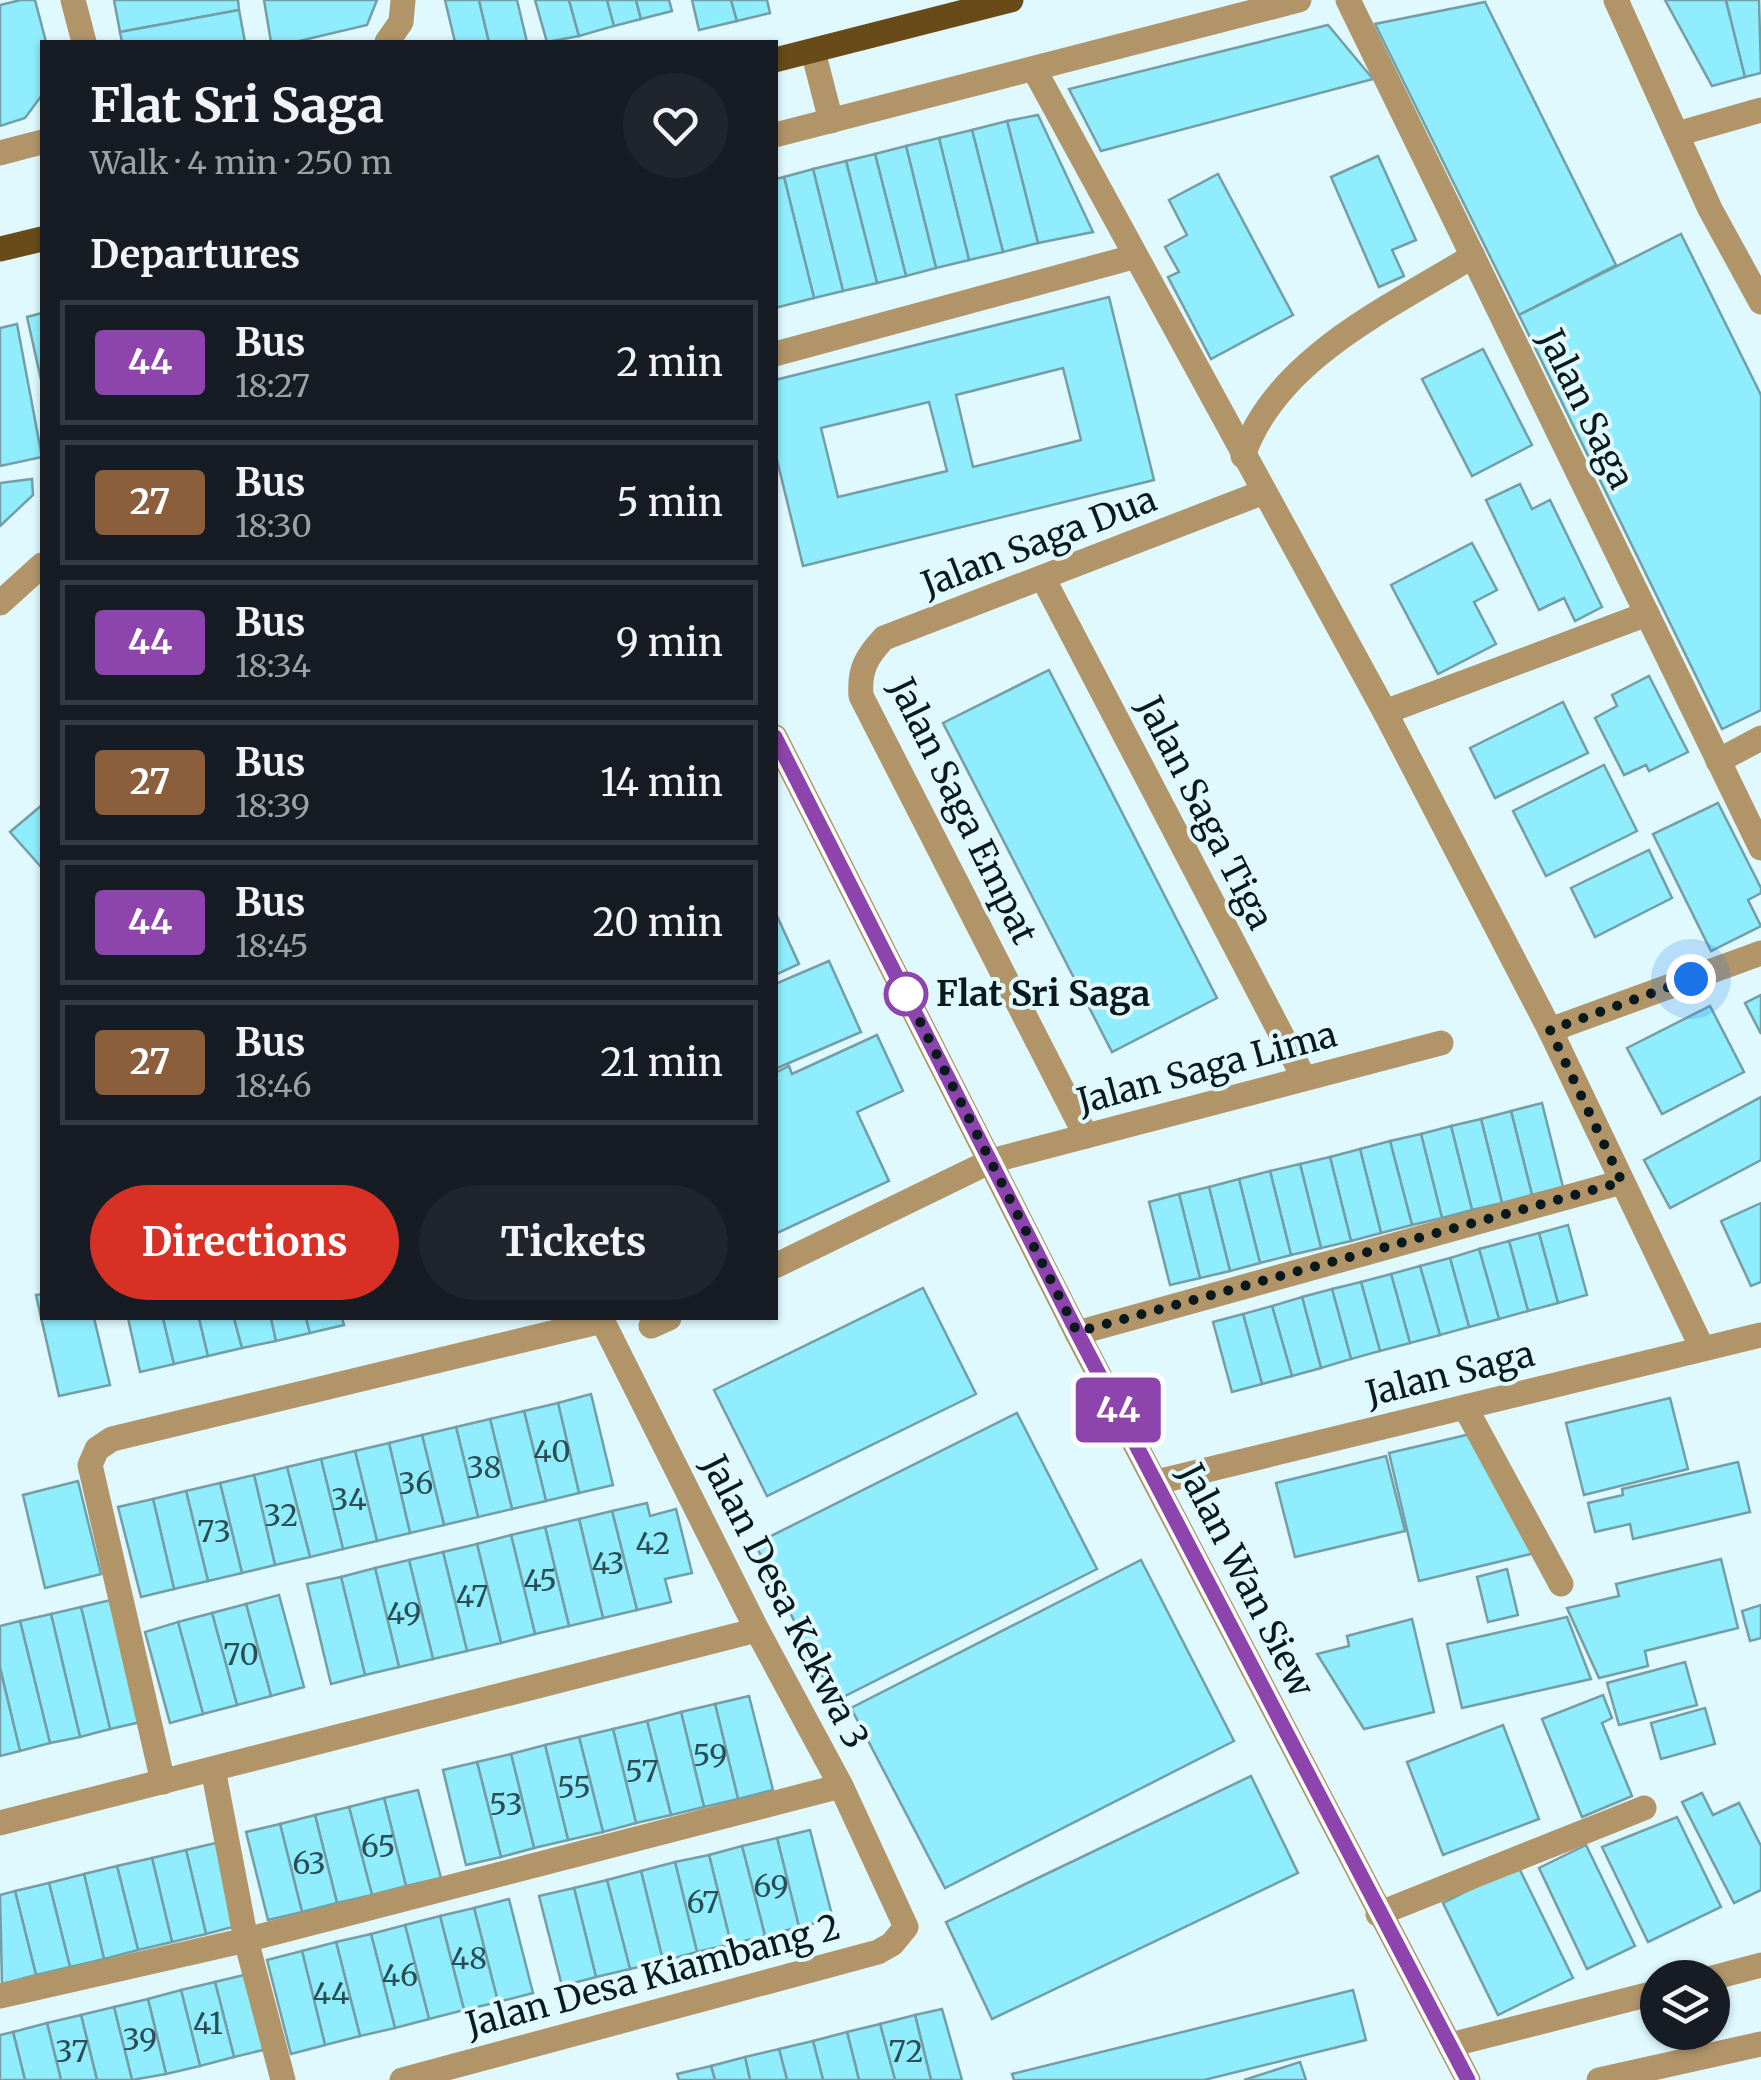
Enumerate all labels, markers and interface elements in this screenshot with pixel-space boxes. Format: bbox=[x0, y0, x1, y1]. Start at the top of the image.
button: heart bbox=[623, 73, 728, 178]
text: Flat Sri Saga bbox=[90, 75, 384, 135]
text: Walk · 4 min · 250 m bbox=[90, 143, 392, 183]
text: Departures bbox=[90, 231, 300, 278]
text: Bus bbox=[235, 319, 305, 366]
street label: Jalan Saga bbox=[1528, 321, 1643, 496]
text: 2 min bbox=[616, 339, 723, 386]
text: 44 bbox=[128, 340, 172, 384]
text: 18:27 bbox=[235, 366, 310, 406]
text: Bus bbox=[235, 459, 305, 506]
street label: Jalan Saga Dua bbox=[914, 477, 1163, 607]
text: 5 min bbox=[617, 479, 723, 526]
text: 27 bbox=[130, 480, 170, 524]
text: 18:30 bbox=[235, 506, 312, 546]
text: Bus bbox=[235, 599, 305, 646]
text: 9 min bbox=[616, 619, 723, 666]
text: 44 bbox=[128, 620, 172, 664]
text: 18:34 bbox=[235, 646, 311, 686]
street label: Jalan Saga Empat bbox=[879, 670, 1047, 952]
street label: Jalan Saga Tiga bbox=[1127, 688, 1283, 937]
text: Bus bbox=[235, 739, 305, 786]
text: 14 min bbox=[600, 759, 723, 806]
text: 27 bbox=[130, 760, 170, 804]
text: 18:39 bbox=[235, 786, 310, 826]
text: Bus bbox=[235, 879, 305, 926]
text: 20 min bbox=[593, 899, 723, 946]
text: 44 bbox=[128, 900, 172, 944]
text: 18:45 bbox=[235, 926, 308, 966]
your location bbox=[1666, 954, 1716, 1004]
place label: Flat Sri Saga bbox=[936, 972, 1150, 1016]
marker: Flat Sri Saga bbox=[885, 973, 927, 1015]
street label: Jalan Saga Lima bbox=[1072, 1012, 1341, 1124]
text: Bus bbox=[235, 1019, 305, 1066]
text: 21 min bbox=[600, 1039, 723, 1086]
text: 27 bbox=[130, 1040, 170, 1084]
text: 18:46 bbox=[235, 1066, 312, 1106]
button: Directions bbox=[90, 1185, 399, 1300]
button: Tickets bbox=[419, 1185, 728, 1300]
street label: Jalan Saga bbox=[1360, 1332, 1539, 1416]
line badge: 44 bbox=[1073, 1378, 1163, 1442]
text: 44 bbox=[1096, 1388, 1140, 1432]
house number: 40 bbox=[533, 1432, 571, 1470]
street label: Jalan Desa Kekwa 3 bbox=[691, 1447, 878, 1756]
house number: 38 bbox=[467, 1448, 501, 1486]
street label: Jalan Wan Siew bbox=[1168, 1455, 1324, 1704]
house number: 36 bbox=[399, 1464, 433, 1502]
house number: 34 bbox=[331, 1480, 367, 1518]
house number: 32 bbox=[264, 1496, 298, 1534]
house number: 73 bbox=[197, 1512, 231, 1550]
house number: 42 bbox=[636, 1524, 670, 1562]
house number: 43 bbox=[591, 1544, 625, 1582]
house number: 45 bbox=[523, 1561, 557, 1599]
house number: 47 bbox=[456, 1577, 488, 1615]
house number: 49 bbox=[387, 1594, 421, 1632]
house number: 70 bbox=[223, 1635, 259, 1673]
house number: 59 bbox=[693, 1736, 727, 1774]
house number: 57 bbox=[625, 1752, 659, 1790]
house number: 55 bbox=[557, 1768, 591, 1806]
house number: 53 bbox=[489, 1785, 523, 1823]
house number: 65 bbox=[361, 1827, 395, 1865]
house number: 63 bbox=[292, 1844, 326, 1882]
house number: 69 bbox=[753, 1867, 789, 1905]
house number: 67 bbox=[687, 1883, 719, 1921]
street label: Jalan Desa Kiambang 2 bbox=[460, 1905, 845, 2047]
house number: 48 bbox=[451, 1939, 487, 1977]
house number: 46 bbox=[382, 1956, 418, 1994]
map controls bbox=[1640, 1960, 1730, 2050]
button: layers bbox=[1640, 1960, 1730, 2050]
house number: 44 bbox=[313, 1974, 349, 2012]
house number: 41 bbox=[193, 2004, 223, 2042]
house number: 39 bbox=[123, 2020, 157, 2058]
house number: 37 bbox=[55, 2032, 89, 2070]
house number: 72 bbox=[889, 2032, 923, 2070]

